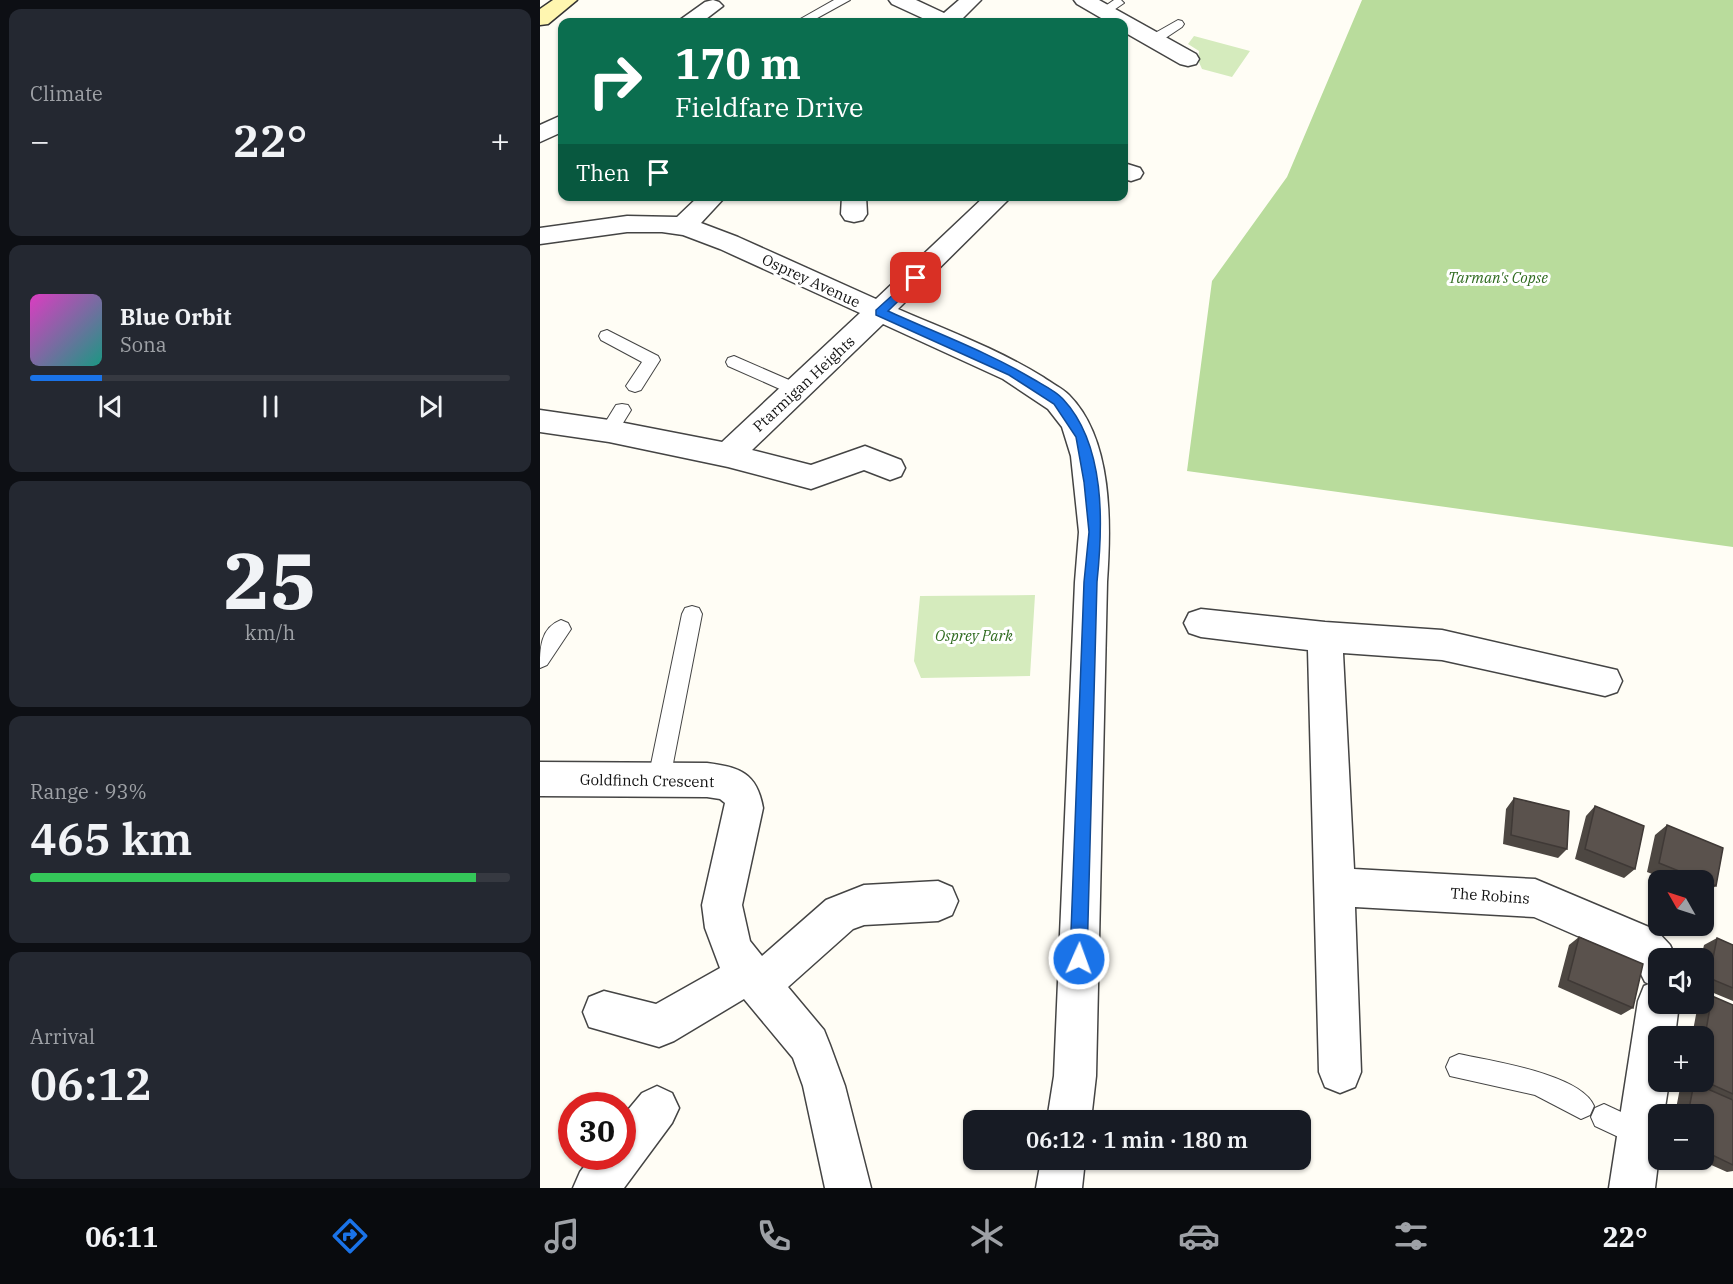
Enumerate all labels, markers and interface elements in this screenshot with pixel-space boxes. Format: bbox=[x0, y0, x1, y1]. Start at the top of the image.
text: 170 m bbox=[675, 36, 801, 91]
icon: right bbox=[576, 42, 654, 120]
text: Climate bbox=[30, 80, 103, 107]
text: Fieldfare Drive bbox=[675, 89, 864, 124]
text: 22° bbox=[232, 111, 308, 169]
text: − bbox=[30, 119, 50, 162]
text: + bbox=[490, 119, 510, 162]
icon: arrive bbox=[642, 156, 675, 189]
text: Then bbox=[576, 158, 630, 187]
street label: Osprey Avenue bbox=[759, 250, 863, 312]
pin bbox=[890, 252, 941, 303]
icon: arrive bbox=[899, 261, 932, 294]
park label: Tarman's Copse bbox=[1448, 268, 1548, 287]
text: Blue Orbit bbox=[120, 302, 231, 331]
text: Sona bbox=[120, 331, 167, 358]
street label: Ptarmigan Heights bbox=[749, 331, 859, 436]
icon: previous bbox=[94, 390, 127, 423]
icon: pause bbox=[254, 390, 287, 423]
icon: next bbox=[414, 390, 447, 423]
text: 25 bbox=[223, 529, 317, 630]
text: km/h bbox=[245, 619, 295, 646]
park label: Osprey Park bbox=[935, 626, 1013, 645]
street label: Goldfinch Crescent bbox=[580, 770, 714, 791]
text: Range · 93% bbox=[30, 778, 147, 805]
text: 465 km bbox=[30, 809, 192, 867]
north arrow bbox=[1648, 870, 1714, 936]
map controls bbox=[1648, 870, 1714, 1170]
street label: The Robins bbox=[1450, 883, 1530, 908]
position arrow bbox=[1047, 927, 1111, 991]
button: sound bbox=[1648, 948, 1714, 1014]
text: Arrival bbox=[30, 1023, 95, 1050]
button: + bbox=[1648, 1026, 1714, 1092]
text: 06:12 bbox=[30, 1054, 151, 1112]
speed limit sign: 30 bbox=[558, 1092, 636, 1170]
button: − bbox=[1648, 1104, 1714, 1170]
text: 06:12 · 1 min · 180 m bbox=[1026, 1125, 1248, 1154]
icon: directions bbox=[329, 1215, 371, 1257]
icon: music bbox=[541, 1215, 583, 1257]
icon: phone bbox=[753, 1215, 795, 1257]
icon: climate bbox=[966, 1215, 1008, 1257]
icon: car bbox=[1178, 1215, 1220, 1257]
icon: filters bbox=[1390, 1215, 1432, 1257]
text: 06:11 bbox=[85, 1219, 158, 1254]
text: 22° bbox=[1603, 1219, 1648, 1254]

